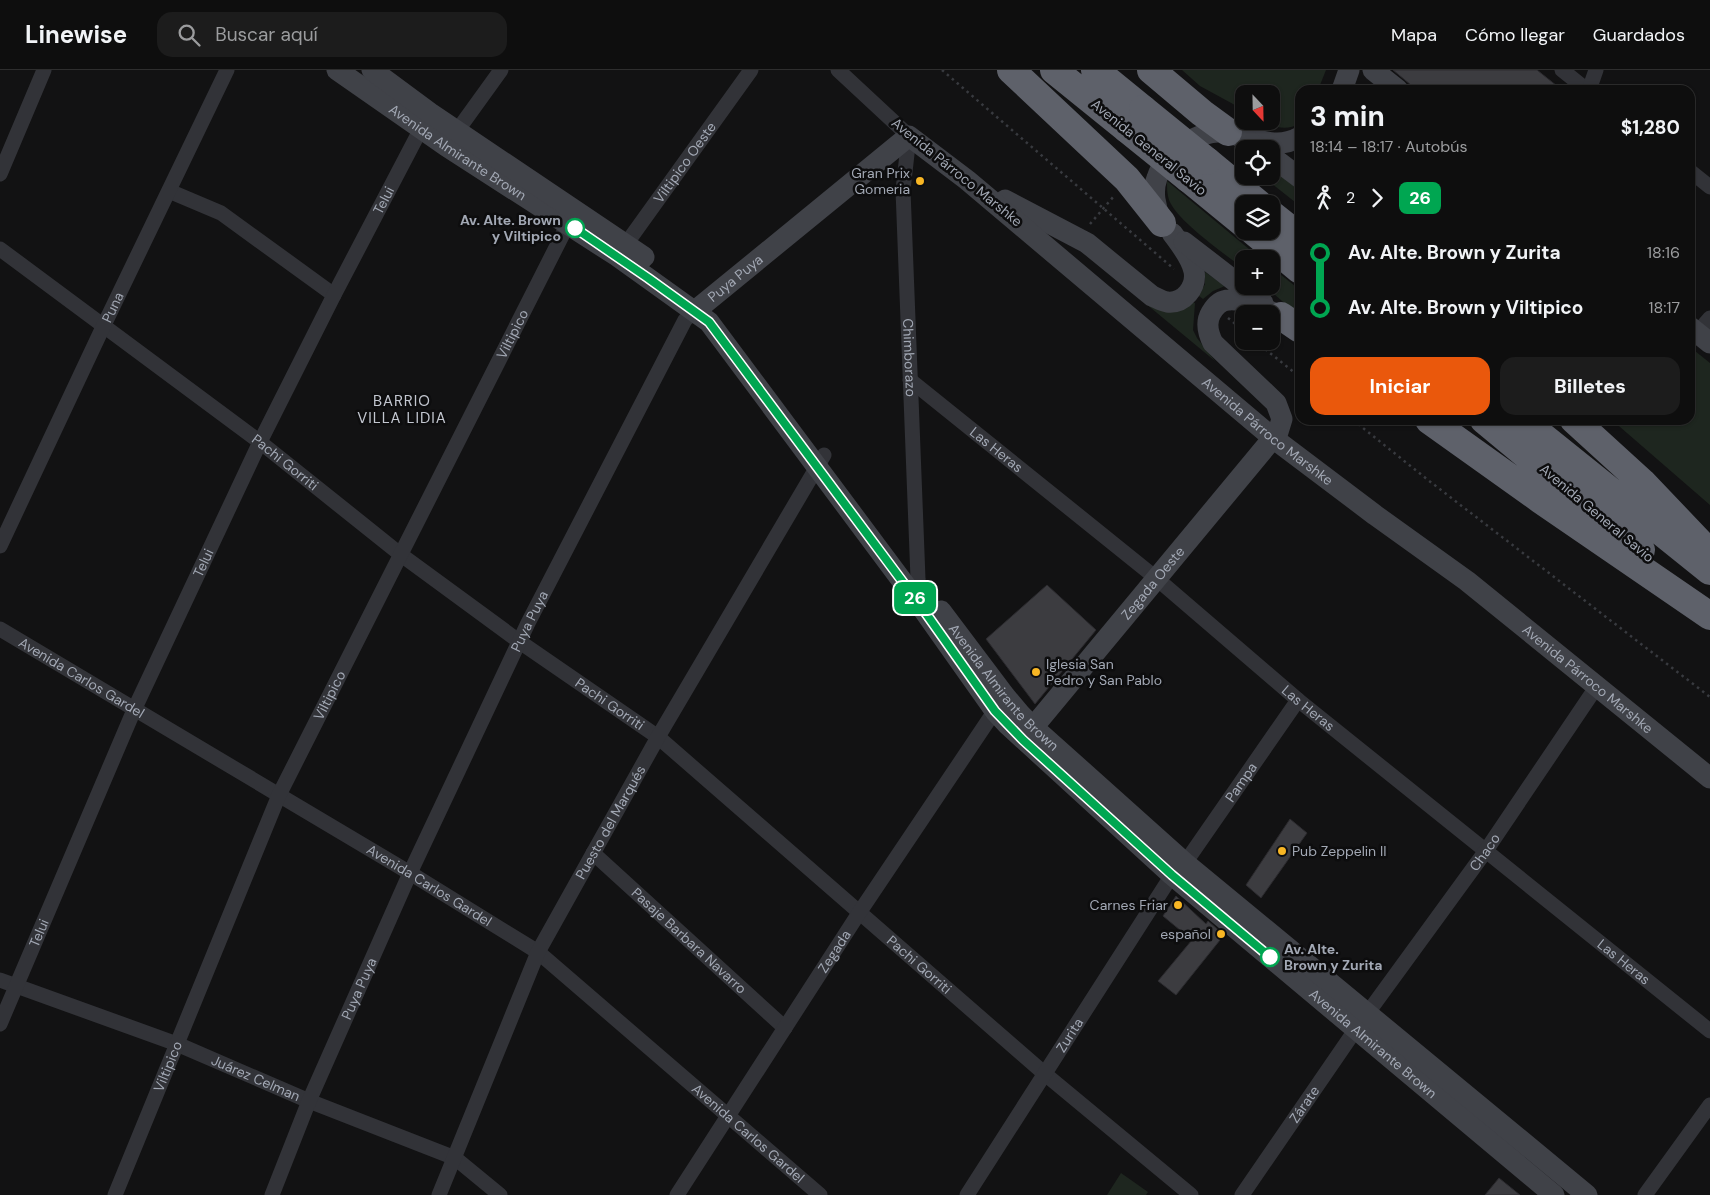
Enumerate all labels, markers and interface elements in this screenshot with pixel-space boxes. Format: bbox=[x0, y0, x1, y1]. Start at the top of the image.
search box bbox=[157, 12, 507, 57]
text: Linewise bbox=[25, 19, 127, 50]
icon: search bbox=[175, 21, 203, 49]
text: Buscar aquí bbox=[215, 22, 318, 47]
text: Mapa bbox=[1391, 23, 1437, 47]
text: Cómo llegar bbox=[1465, 23, 1565, 47]
text: Guardados bbox=[1593, 23, 1685, 47]
north arrow bbox=[1235, 85, 1280, 130]
map controls bbox=[1235, 85, 1280, 350]
street label: Avenida General Savio bbox=[1087, 95, 1211, 199]
text: 3 min bbox=[1310, 98, 1385, 135]
street label: Avenida Almirante Brown bbox=[385, 100, 530, 204]
street label: Avenida Párroco Marshke bbox=[888, 114, 1026, 230]
text: $1,280 bbox=[1621, 115, 1680, 140]
street label: Viltipico Oeste bbox=[649, 118, 720, 207]
text: 18:14 – 18:17 · Autobús bbox=[1310, 136, 1467, 157]
button: locate bbox=[1235, 140, 1280, 185]
place label: Gran Prix Gomeria bbox=[851, 164, 910, 198]
marker: Gran Prix Gomeria bbox=[914, 175, 926, 187]
street label: Telui bbox=[369, 183, 398, 217]
icon: walk bbox=[1310, 184, 1338, 212]
icon: forward bbox=[1363, 184, 1391, 212]
text: 26 bbox=[1409, 186, 1431, 210]
text: 2 bbox=[1346, 187, 1355, 208]
button: layers bbox=[1235, 195, 1280, 240]
place label: Av. Alte. Brown y Viltipico bbox=[460, 211, 561, 245]
marker: Av. Alte. Brown y Viltipico bbox=[565, 218, 585, 238]
text: Av. Alte. Brown y Zurita bbox=[1348, 240, 1561, 265]
text: 18:16 bbox=[1647, 242, 1680, 263]
street label: Puya Puya bbox=[704, 250, 767, 306]
button: + bbox=[1235, 250, 1280, 295]
street label: Puna bbox=[98, 289, 128, 325]
text: Av. Alte. Brown y Viltipico bbox=[1348, 295, 1583, 320]
text: 18:17 bbox=[1649, 297, 1680, 318]
button: − bbox=[1235, 305, 1280, 350]
street label: Viltipico bbox=[492, 306, 532, 362]
street label: Chimborazo bbox=[899, 318, 920, 397]
button: Iniciar bbox=[1310, 357, 1490, 415]
button: Billetes bbox=[1500, 357, 1680, 415]
street label: Avenida Párroco Marshke bbox=[1198, 373, 1337, 489]
district label: BARRIO VILLA LIDIA bbox=[357, 391, 447, 428]
street label: Las Heras bbox=[966, 423, 1027, 476]
street label: Pachi Gorriti bbox=[248, 430, 322, 494]
street label: Avenida General Savio bbox=[1536, 460, 1658, 566]
street label: Zegada Oeste bbox=[1117, 543, 1188, 623]
street label: Telui bbox=[189, 546, 218, 580]
line badge: 26 bbox=[892, 582, 938, 614]
text: 26 bbox=[904, 586, 926, 610]
street label: Puya Puya bbox=[507, 588, 552, 655]
street label: Avenida Almirante Brown bbox=[945, 620, 1062, 755]
street label: Avenida Párroco Marshke bbox=[1519, 621, 1657, 737]
street label: Avenida Carlos Gardel bbox=[15, 633, 148, 722]
place label: Iglesia San Pedro y San Pablo bbox=[1046, 655, 1162, 689]
marker: Iglesia San Pedro y San Pablo bbox=[1030, 666, 1042, 678]
street label: Viltipico bbox=[309, 668, 349, 723]
street label: Pachi Gorriti bbox=[572, 674, 648, 734]
street label: Las Heras bbox=[1278, 681, 1338, 735]
street label: Pampa bbox=[1221, 759, 1261, 806]
street label: Puesto del Marqués bbox=[571, 762, 649, 882]
street label: Chaco bbox=[1465, 830, 1504, 875]
street label: Avenida Carlos Gardel bbox=[364, 840, 495, 930]
place label: Pub Zeppelin II bbox=[1292, 842, 1386, 860]
marker: Pub Zeppelin II bbox=[1276, 845, 1288, 857]
street label: Pasaje Barbara Navarro bbox=[628, 884, 750, 998]
place label: Carnes Friar bbox=[1090, 896, 1168, 914]
marker: Carnes Friar bbox=[1172, 899, 1184, 911]
street label: Telui bbox=[25, 916, 53, 950]
place label: español bbox=[1160, 925, 1211, 943]
street label: Zegada bbox=[814, 927, 855, 976]
marker: español bbox=[1215, 928, 1227, 940]
street label: Pachi Gorriti bbox=[883, 931, 956, 998]
street label: Las Heras bbox=[1594, 935, 1654, 989]
place label: Av. Alte. Brown y Zurita bbox=[1284, 940, 1383, 974]
marker: Av. Alte. Brown y Zurita bbox=[1260, 947, 1280, 967]
street label: Puya Puya bbox=[337, 955, 380, 1022]
street label: Avenida Almirante Brown bbox=[1305, 985, 1441, 1102]
street label: Zurita bbox=[1052, 1014, 1087, 1056]
street label: Viltipico bbox=[149, 1038, 186, 1094]
street label: Juárez Celman bbox=[209, 1051, 303, 1105]
street label: Avenida Carlos Gardel bbox=[688, 1080, 808, 1187]
street label: Zárate bbox=[1285, 1082, 1323, 1126]

